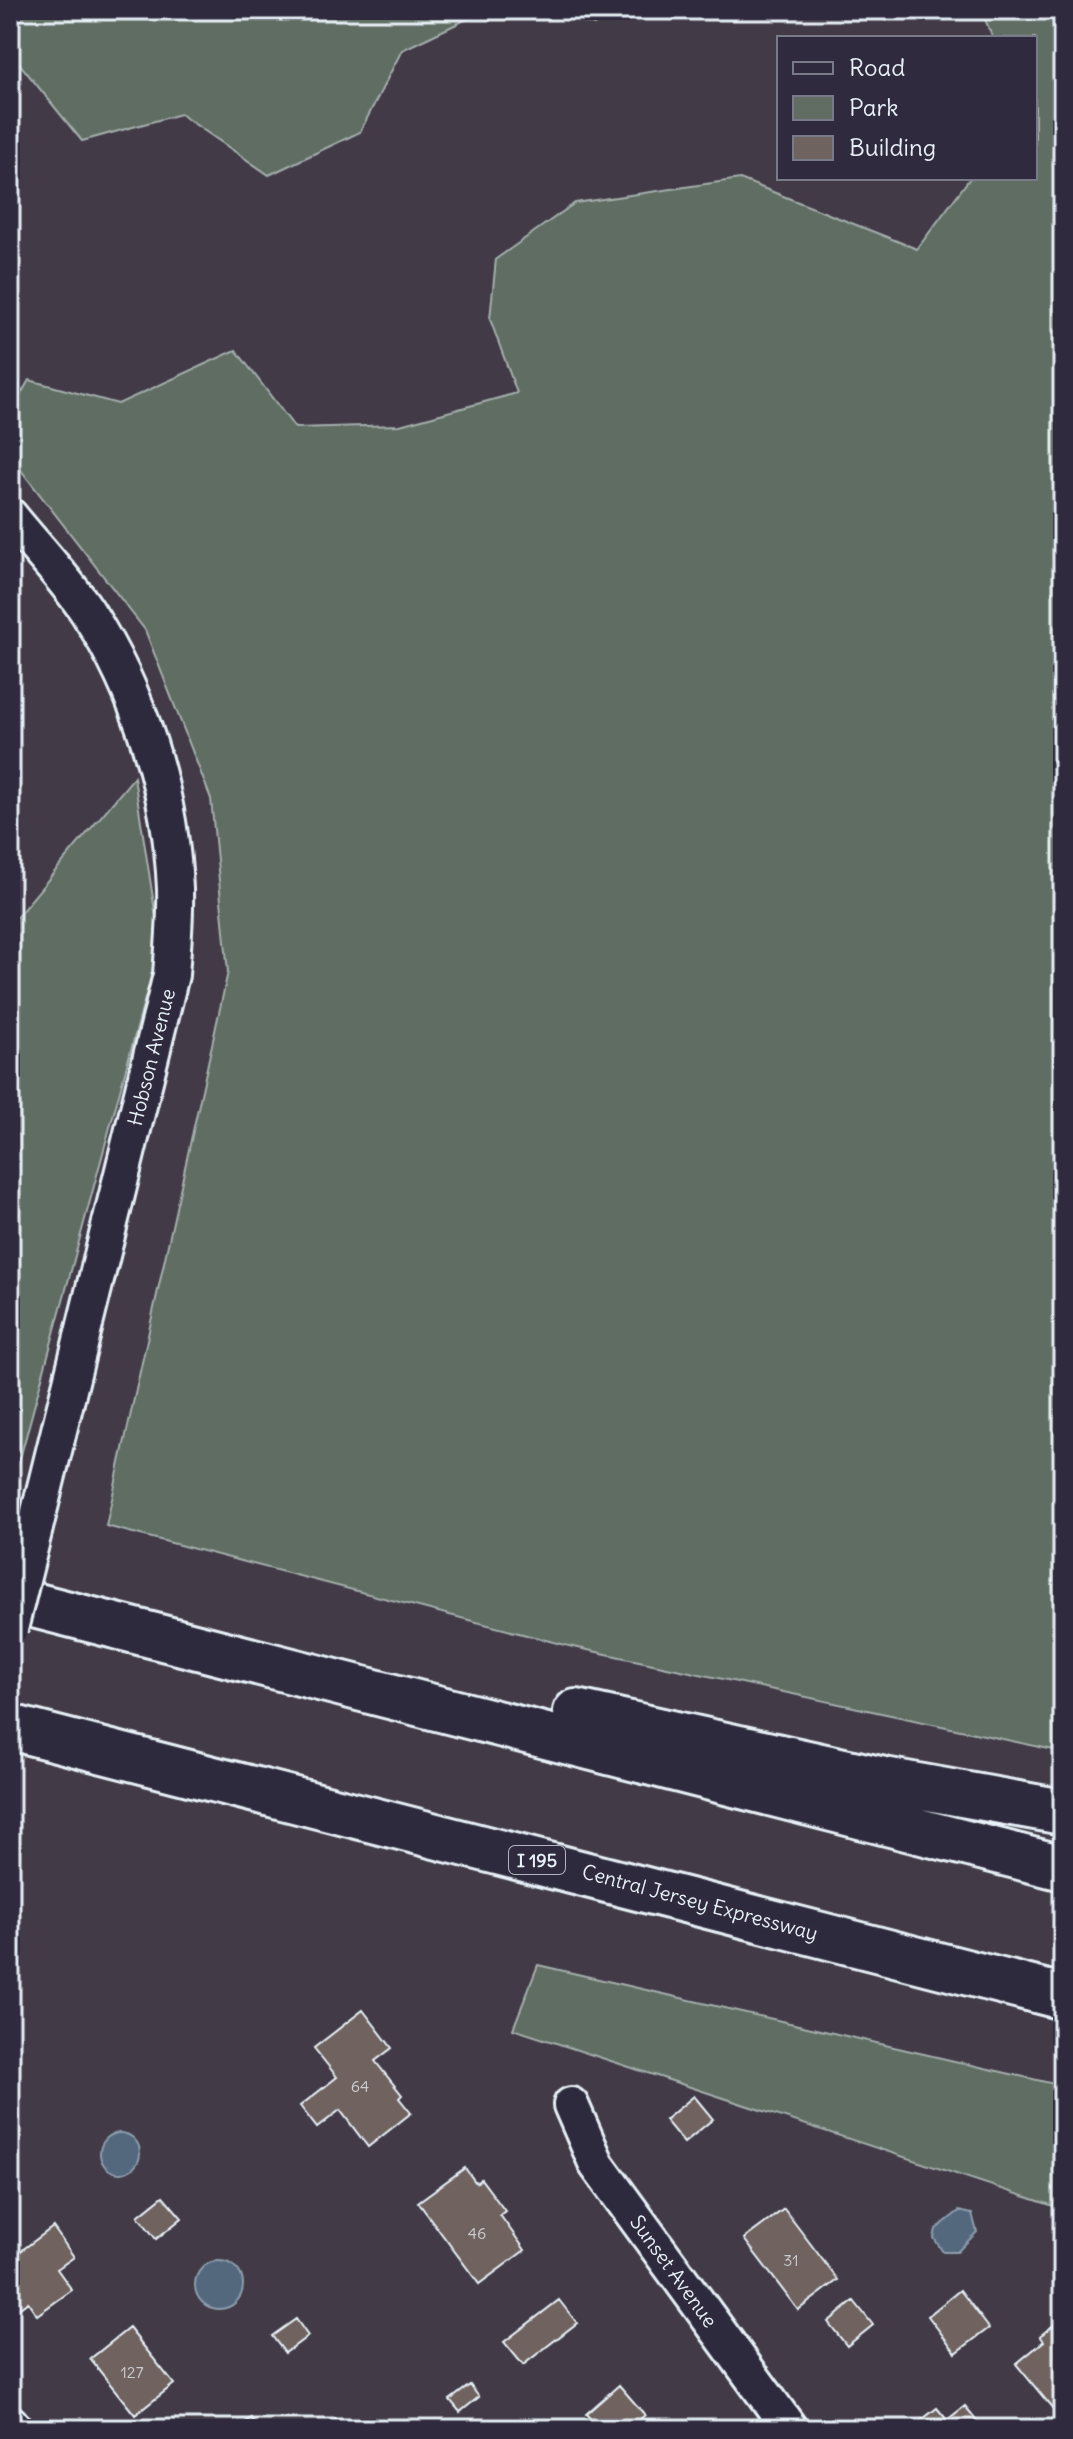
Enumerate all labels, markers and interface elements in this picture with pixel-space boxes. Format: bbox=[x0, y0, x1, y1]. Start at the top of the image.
legend bbox=[777, 36, 1037, 180]
text: Road bbox=[849, 52, 905, 82]
text: Park bbox=[849, 92, 899, 122]
text: Building bbox=[849, 132, 936, 162]
street label: Hobson Avenue bbox=[122, 986, 180, 1128]
road number: I 195 bbox=[509, 1846, 565, 1874]
street label: Central Jersey Expressway bbox=[579, 1858, 821, 1946]
house number: 64 bbox=[351, 2076, 369, 2096]
street label: Sunset Avenue bbox=[625, 2210, 723, 2332]
house number: 46 bbox=[468, 2223, 486, 2243]
house number: 31 bbox=[783, 2250, 799, 2270]
house number: 127 bbox=[121, 2362, 144, 2382]

